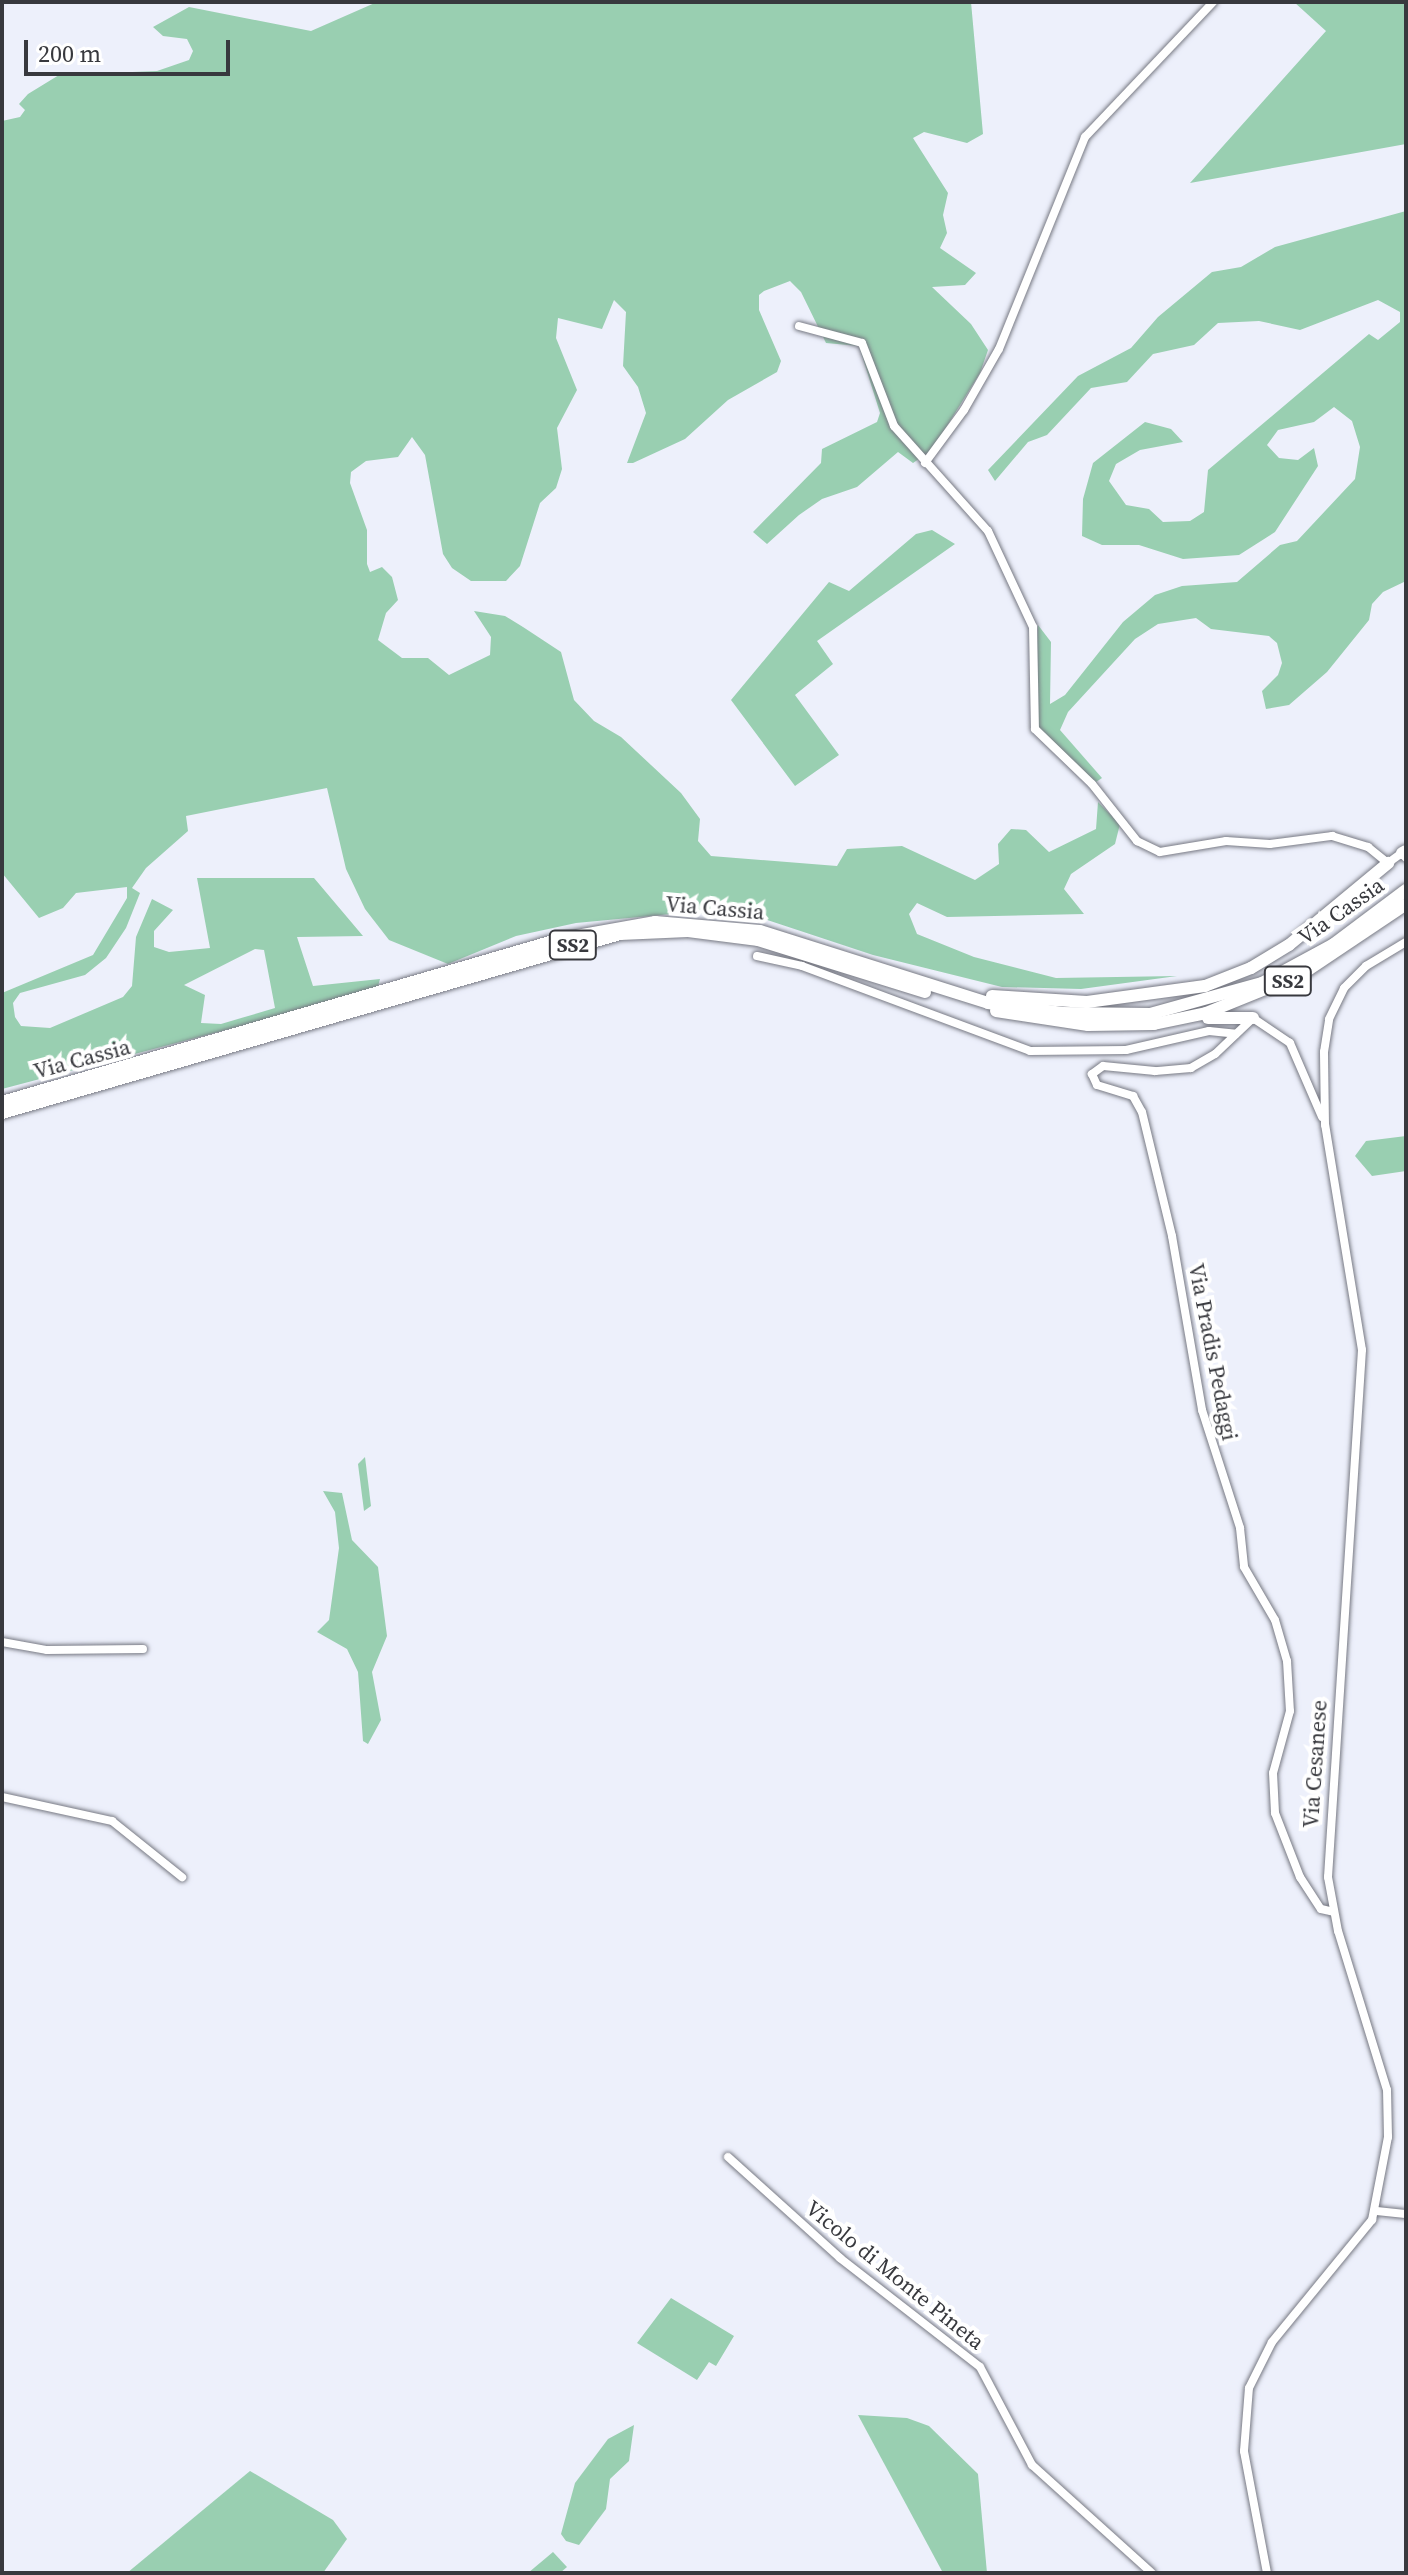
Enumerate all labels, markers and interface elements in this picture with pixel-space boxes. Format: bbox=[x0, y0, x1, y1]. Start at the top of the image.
scale bar bbox=[28, 24, 234, 74]
text: 200 m bbox=[38, 37, 101, 70]
street label: Via Cassia bbox=[1293, 872, 1389, 950]
street label: Via Cassia bbox=[665, 891, 765, 925]
road number: SS2 bbox=[547, 929, 599, 961]
road number: SS2 bbox=[1262, 965, 1314, 997]
street label: Via Cassia bbox=[31, 1033, 133, 1085]
street label: Via Pradis Pedaggi bbox=[1183, 1261, 1243, 1443]
street label: Via Cesanese bbox=[1297, 1699, 1333, 1829]
street label: Vicolo di Monte Pineta bbox=[800, 2195, 990, 2355]

